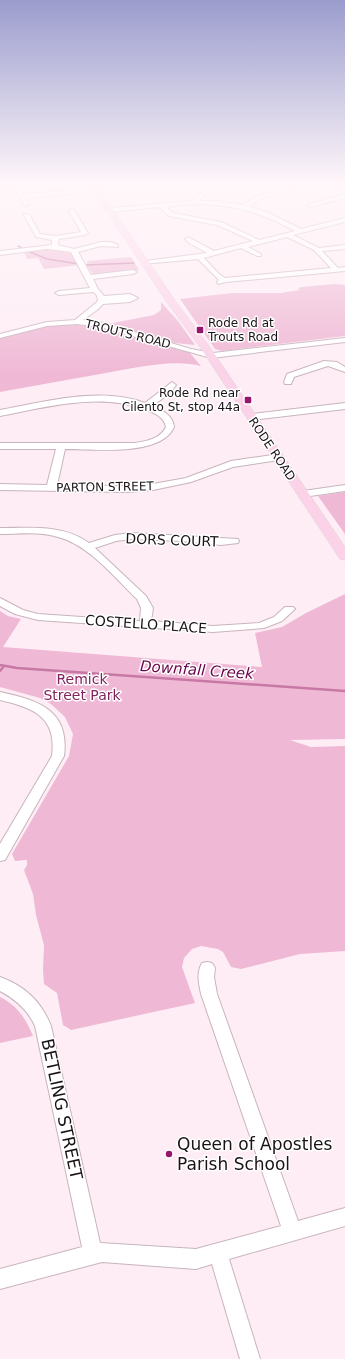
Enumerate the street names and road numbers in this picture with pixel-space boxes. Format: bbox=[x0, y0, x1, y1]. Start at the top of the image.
street label: TROUTS ROAD bbox=[83, 316, 172, 351]
street label: RODE ROAD bbox=[246, 415, 298, 483]
street label: PARTON STREET bbox=[56, 479, 155, 495]
street label: DORS COURT bbox=[125, 530, 219, 550]
street label: COSTELLO PLACE bbox=[85, 612, 207, 636]
street label: BETLING STREET bbox=[37, 1037, 87, 1182]

